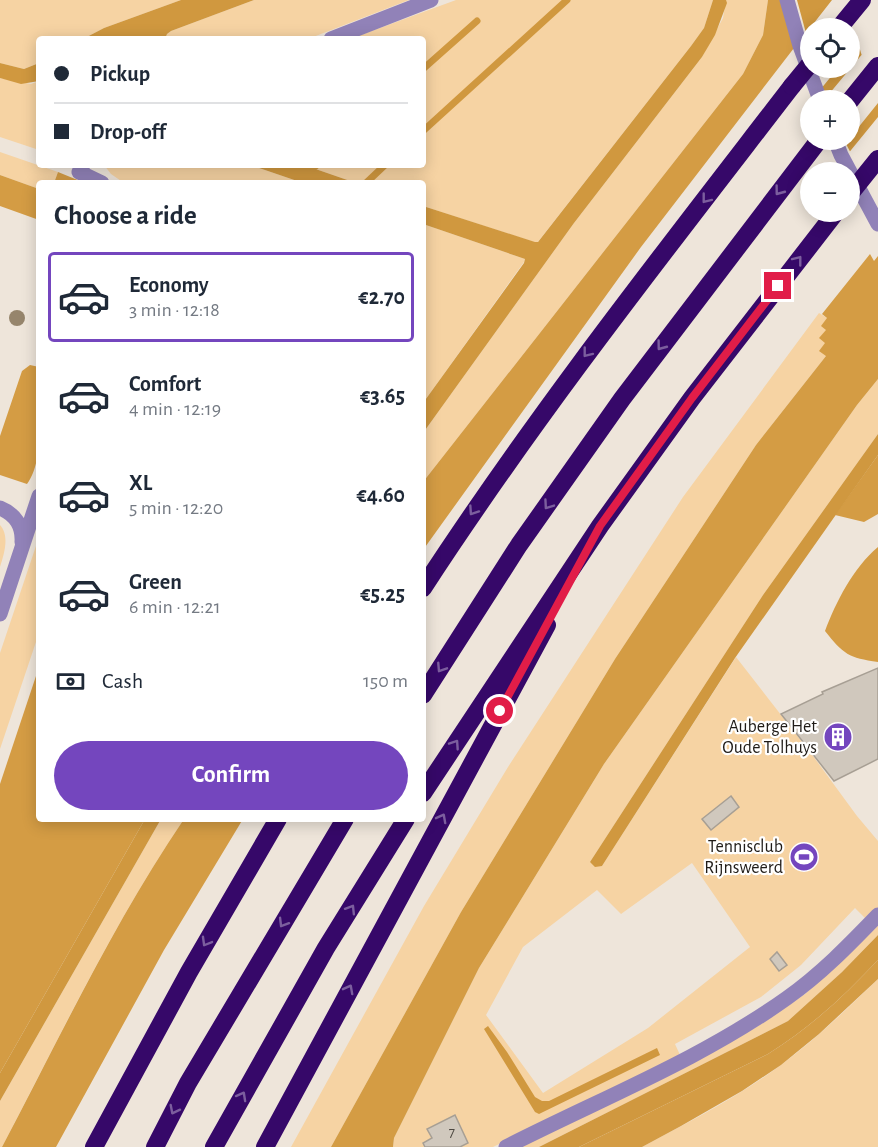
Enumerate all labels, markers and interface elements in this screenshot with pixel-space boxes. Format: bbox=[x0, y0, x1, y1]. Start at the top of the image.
map controls bbox=[800, 18, 860, 222]
button: locate bbox=[800, 18, 860, 78]
text: Pickup bbox=[90, 63, 150, 85]
button: + bbox=[800, 90, 860, 150]
text: Drop-off bbox=[90, 121, 166, 143]
button: − bbox=[800, 162, 860, 222]
one-way arrow bbox=[776, 185, 787, 196]
one-way arrow bbox=[702, 192, 713, 203]
text: Choose a ride bbox=[54, 202, 197, 229]
one-way arrow bbox=[791, 256, 802, 267]
icon: car bbox=[57, 270, 111, 324]
route end bbox=[764, 272, 791, 299]
text: Economy bbox=[129, 274, 209, 296]
text: €2.70 bbox=[358, 286, 405, 308]
text: 3 min · 12:18 bbox=[129, 300, 220, 320]
one-way arrow bbox=[658, 340, 669, 351]
one-way arrow bbox=[583, 346, 594, 357]
icon: car bbox=[57, 369, 111, 423]
text: Comfort bbox=[129, 373, 201, 395]
text: €3.65 bbox=[360, 385, 405, 407]
text: 4 min · 12:19 bbox=[129, 399, 221, 419]
icon: car bbox=[57, 468, 111, 522]
text: XL bbox=[129, 472, 152, 494]
text: €4.60 bbox=[357, 484, 405, 506]
text: 5 min · 12:20 bbox=[129, 498, 223, 518]
one-way arrow bbox=[544, 498, 555, 509]
one-way arrow bbox=[469, 505, 480, 516]
icon: car bbox=[57, 567, 111, 621]
text: Green bbox=[129, 571, 182, 593]
text: €5.25 bbox=[360, 583, 405, 605]
text: 6 min · 12:21 bbox=[129, 597, 221, 617]
one-way arrow bbox=[436, 662, 448, 672]
icon: cash bbox=[54, 665, 87, 698]
text: Cash bbox=[102, 670, 143, 692]
text: 150 m bbox=[363, 671, 408, 691]
route start bbox=[486, 697, 513, 724]
place label: Auberge Het Oude Tolhuys bbox=[722, 718, 817, 757]
building icon: Auberge Het Oude Tolhuys bbox=[822, 721, 854, 753]
one-way arrow bbox=[448, 740, 460, 750]
button: Confirm bbox=[54, 741, 408, 810]
one-way arrow bbox=[435, 814, 446, 824]
place label: Tennisclub Rijnsweerd bbox=[704, 838, 783, 877]
sports icon: Tennisclub Rijnsweerd bbox=[788, 841, 820, 873]
one-way arrow bbox=[343, 905, 355, 915]
one-way arrow bbox=[279, 917, 290, 927]
one-way arrow bbox=[202, 936, 213, 946]
one-way arrow bbox=[342, 985, 353, 996]
one-way arrow bbox=[235, 1091, 246, 1102]
one-way arrow bbox=[170, 1104, 182, 1115]
house number: 7 bbox=[449, 1125, 455, 1140]

